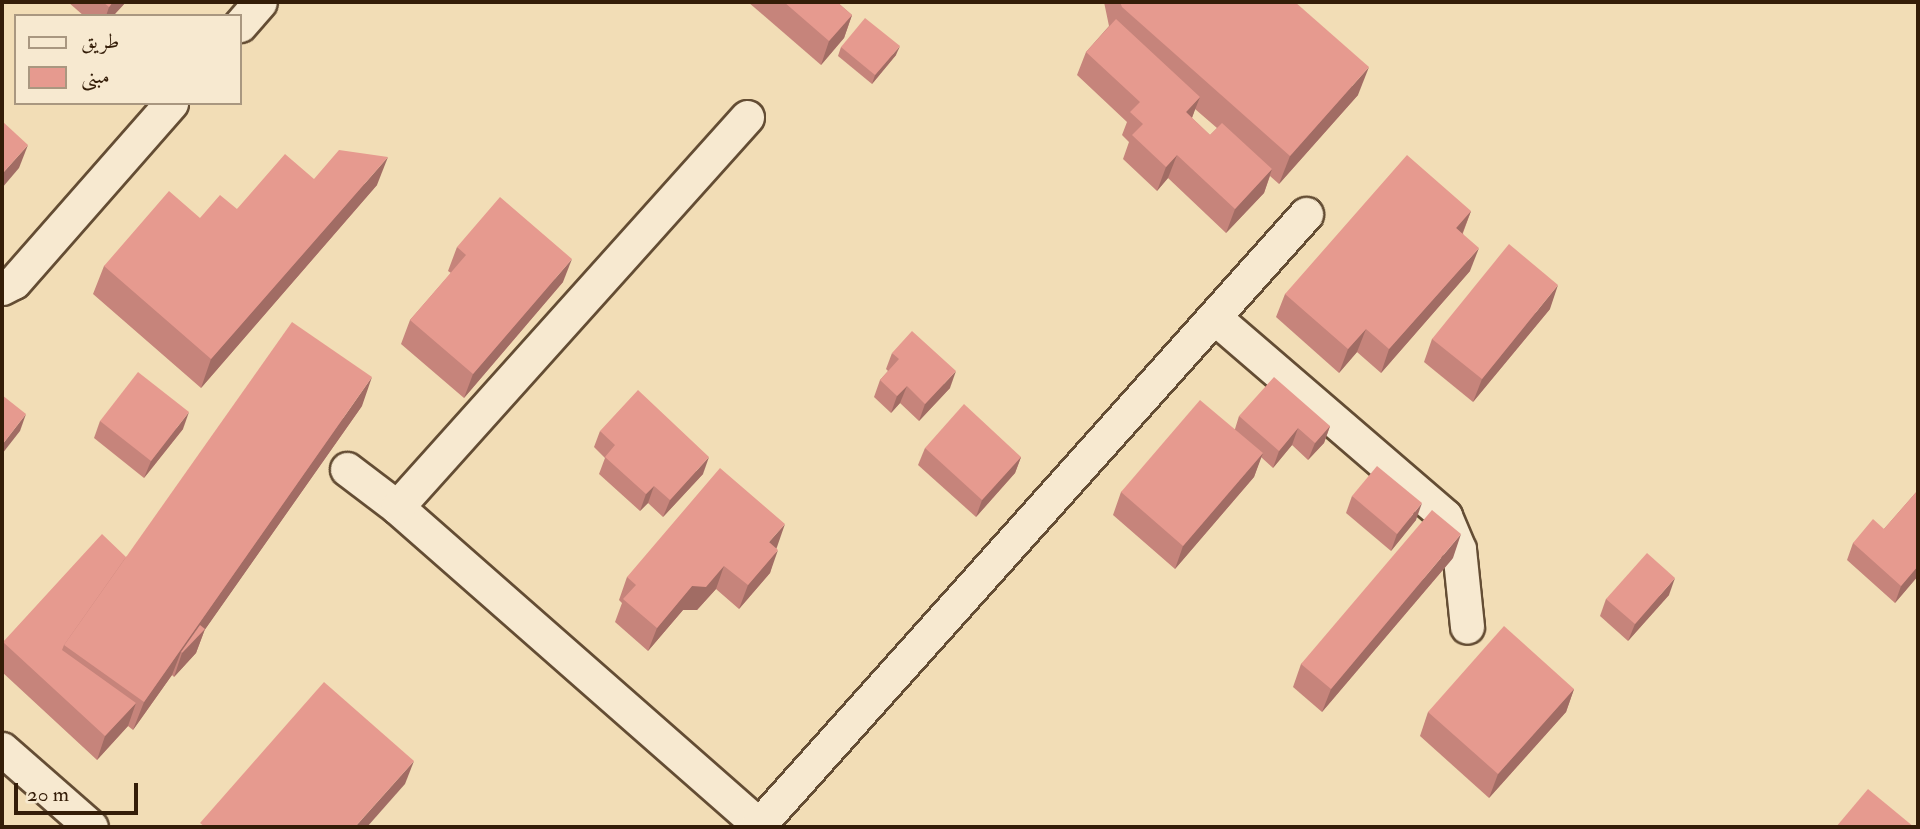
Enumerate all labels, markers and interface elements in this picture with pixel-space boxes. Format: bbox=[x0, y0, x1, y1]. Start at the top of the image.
legend bbox=[14, 14, 242, 105]
text: طريق bbox=[81, 28, 119, 55]
text: مبنى bbox=[81, 63, 110, 90]
scale bar bbox=[18, 770, 142, 814]
text: 20 m bbox=[27, 781, 69, 808]

